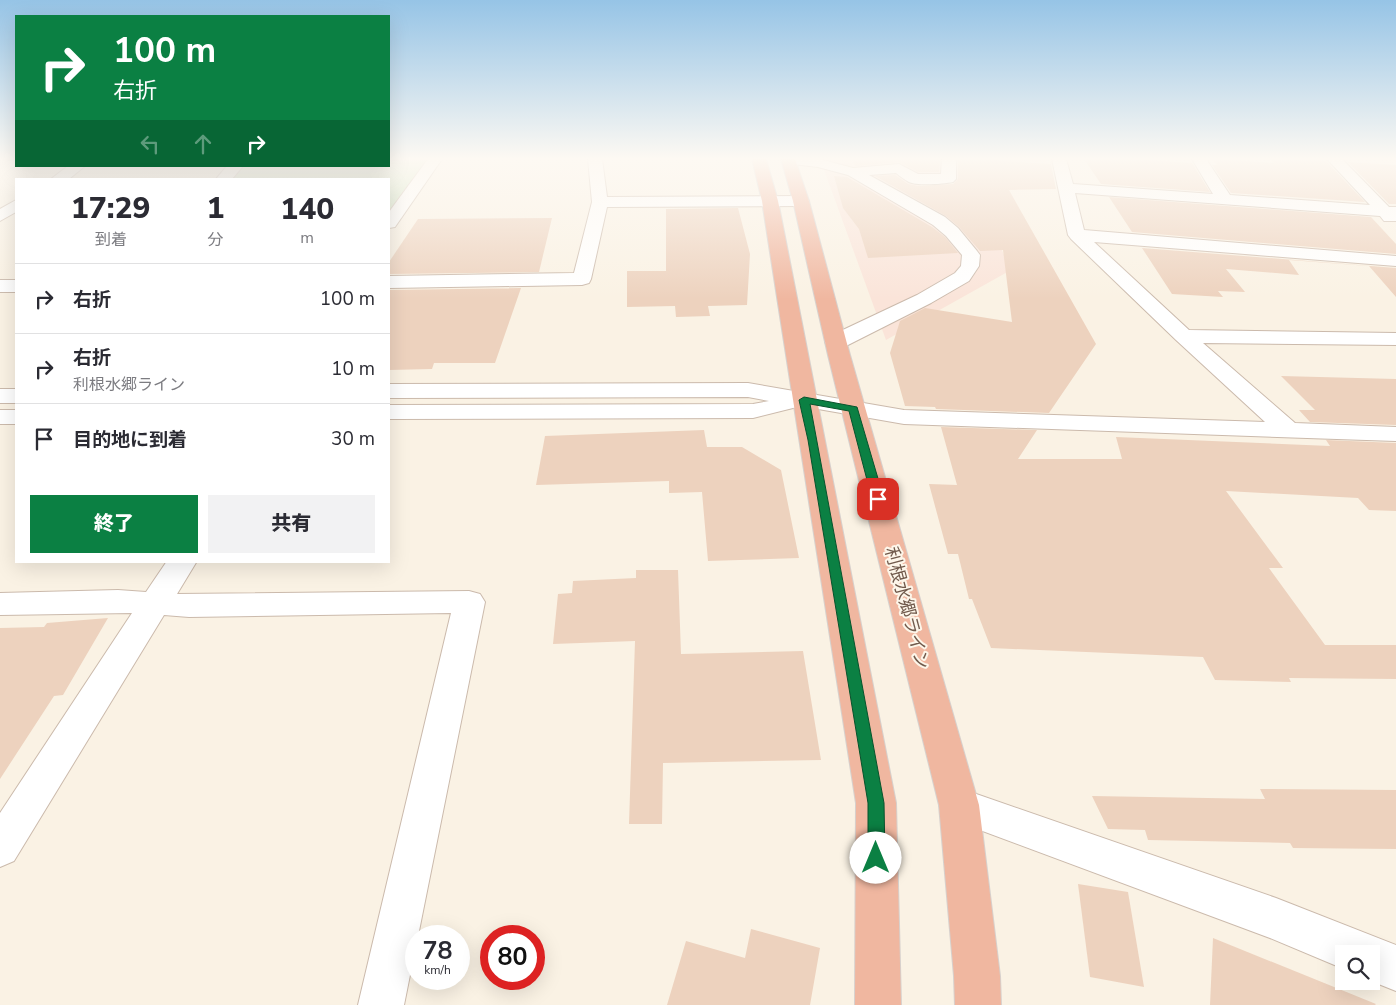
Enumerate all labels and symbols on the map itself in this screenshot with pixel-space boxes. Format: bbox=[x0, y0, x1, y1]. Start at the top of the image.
pin bbox=[857, 478, 899, 520]
street label: 利根水郷ライン bbox=[879, 544, 935, 672]
position arrow bbox=[849, 831, 901, 883]
speed limit sign: 80 bbox=[480, 925, 545, 990]

